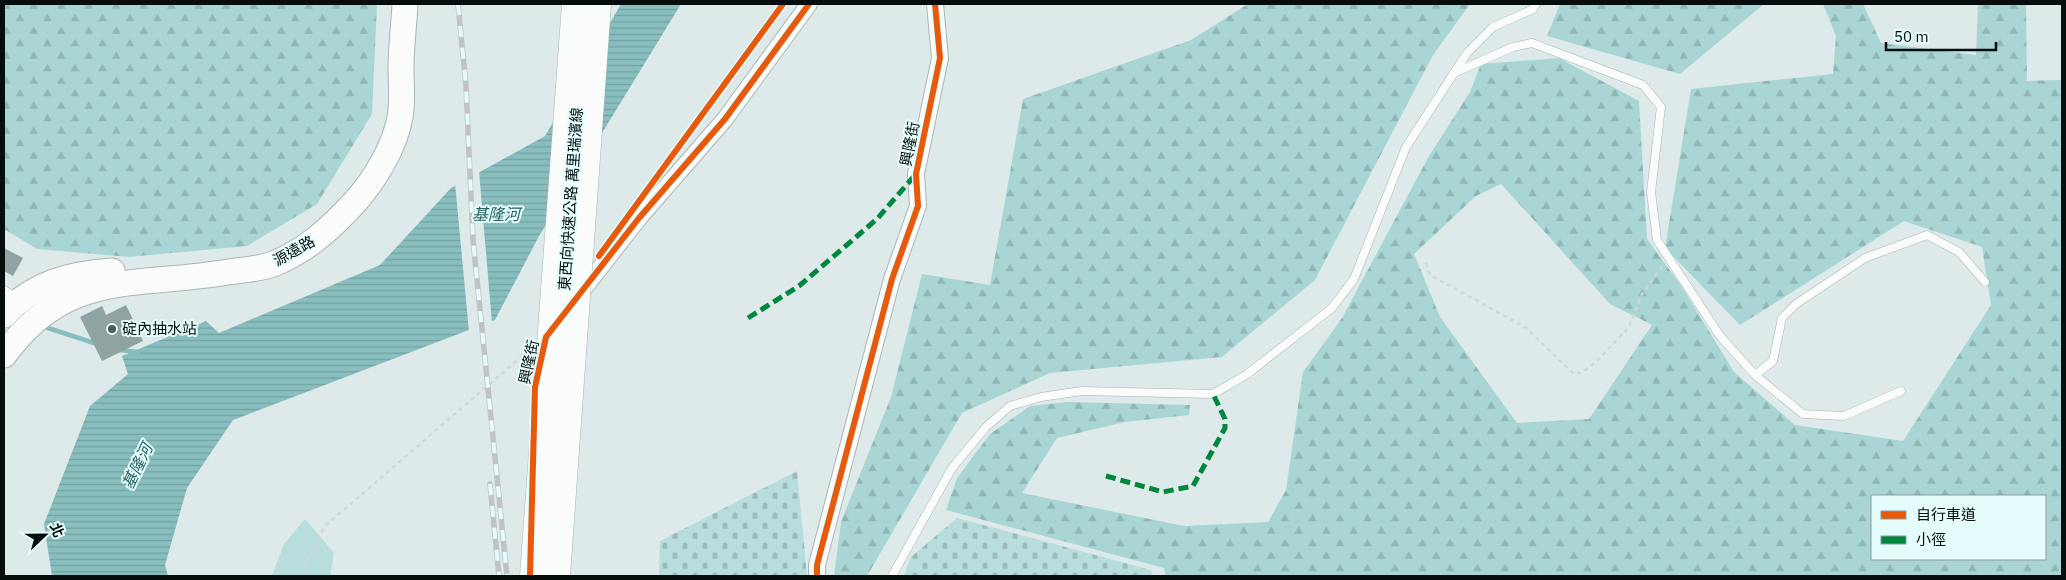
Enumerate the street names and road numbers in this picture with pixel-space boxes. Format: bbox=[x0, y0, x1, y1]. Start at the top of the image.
street label: 東西向快速公路 萬里瑞濱線 bbox=[555, 107, 586, 291]
street label: 興隆街 bbox=[896, 120, 923, 168]
street label: 源遠路 bbox=[269, 231, 318, 270]
street label: 興隆街 bbox=[515, 338, 542, 386]

